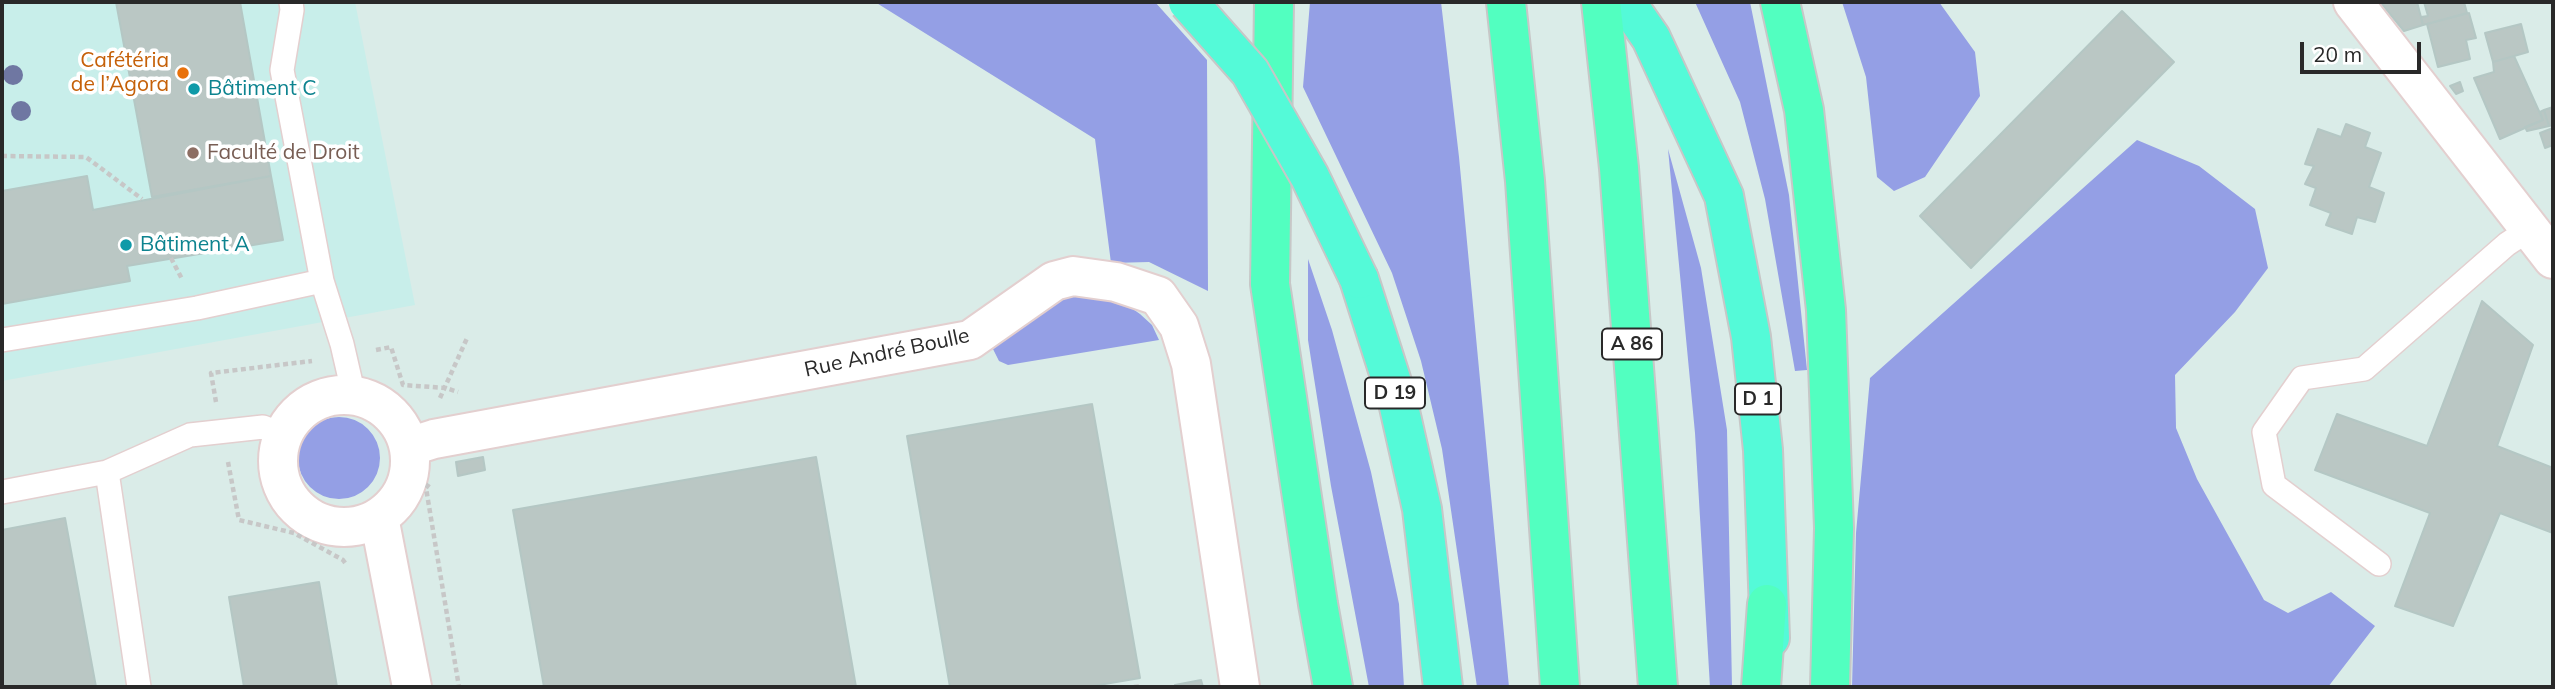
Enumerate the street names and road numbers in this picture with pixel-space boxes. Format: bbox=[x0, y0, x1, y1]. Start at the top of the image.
street label: Rue André Boulle bbox=[802, 323, 972, 383]
road number: A 86 bbox=[1602, 328, 1662, 360]
road number: D 19 bbox=[1365, 378, 1425, 408]
road number: D 1 bbox=[1735, 384, 1781, 414]

